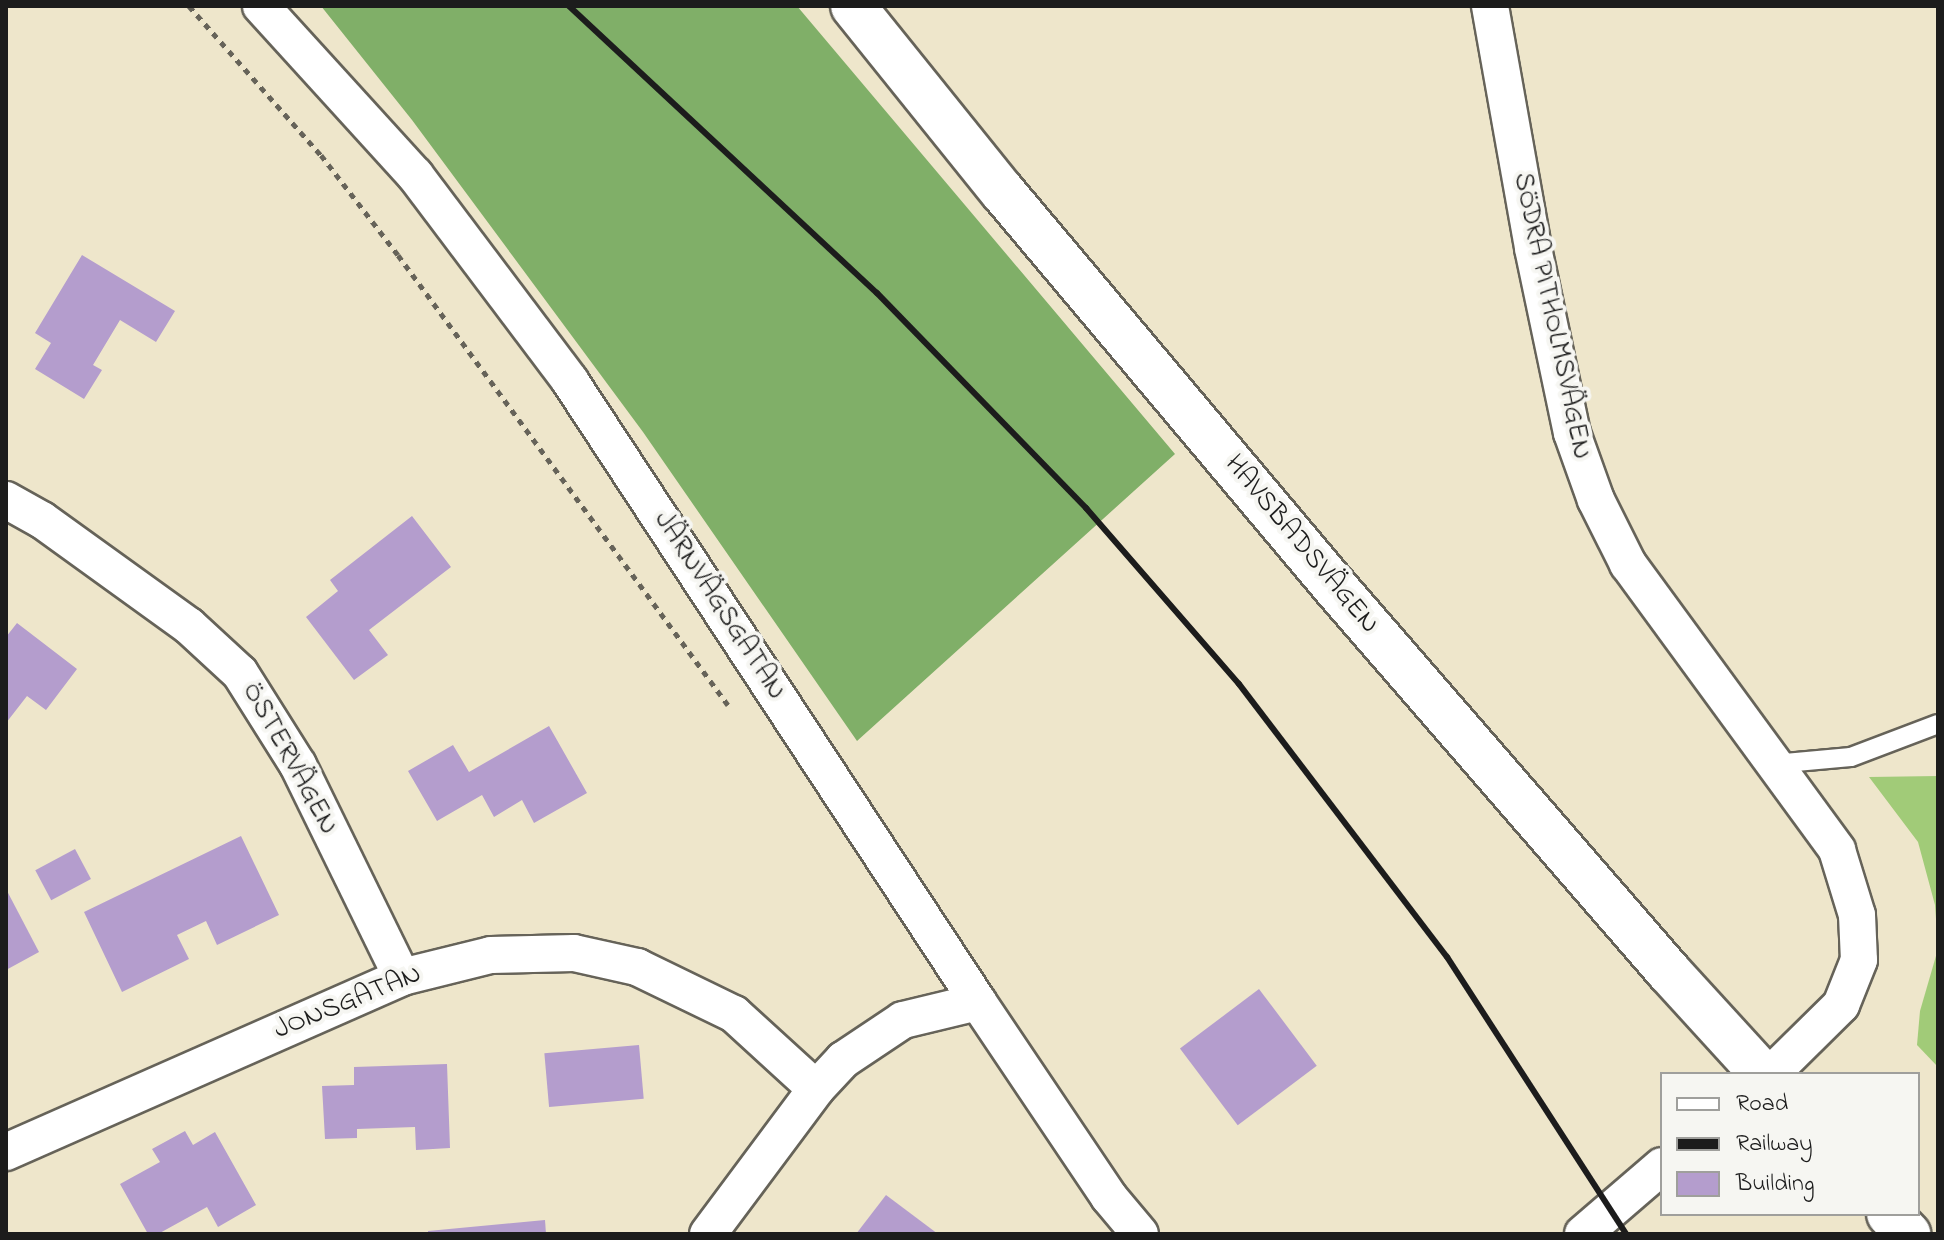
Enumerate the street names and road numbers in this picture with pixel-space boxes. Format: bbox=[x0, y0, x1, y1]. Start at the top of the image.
street label: SÖDRA PITHOLMSVÄGEN bbox=[1504, 170, 1598, 462]
street label: HAVSBADSVÄGEN bbox=[1216, 449, 1386, 641]
street label: JÄRNVÄGSGATAN bbox=[645, 505, 793, 707]
street label: ÖSTERVÄGEN bbox=[233, 677, 345, 841]
street label: JONSGATAN bbox=[269, 958, 427, 1048]

